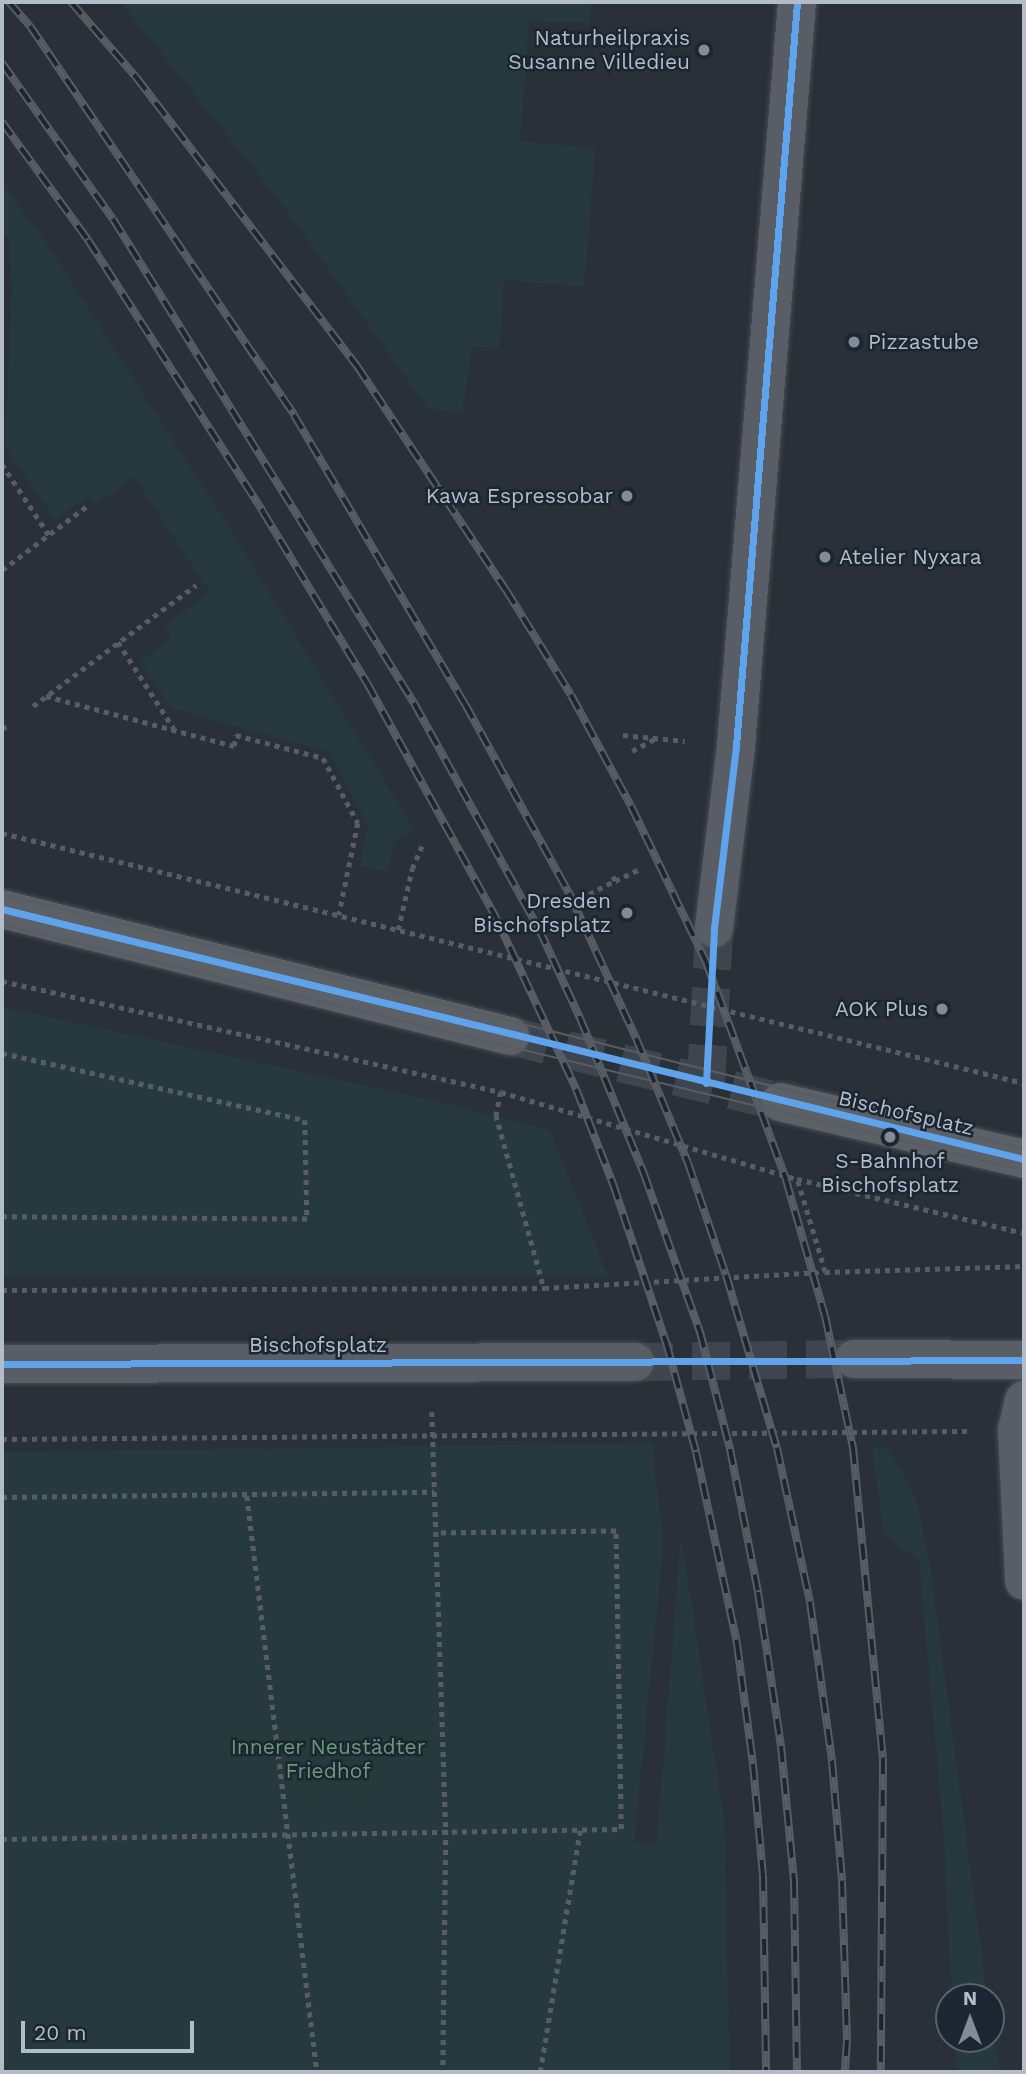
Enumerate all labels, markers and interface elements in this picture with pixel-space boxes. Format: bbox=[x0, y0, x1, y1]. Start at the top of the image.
place label: Naturheilpraxis Susanne Villedieu bbox=[507, 25, 690, 75]
marker: Naturheilpraxis Susanne Villedieu bbox=[696, 42, 712, 58]
place label: Pizzastube bbox=[868, 329, 979, 355]
marker: Pizzastube bbox=[846, 334, 862, 350]
place label: Kawa Espressobar bbox=[425, 483, 613, 509]
marker: Kawa Espressobar bbox=[619, 488, 635, 504]
place label: Atelier Nyxara bbox=[839, 544, 982, 570]
marker: Atelier Nyxara bbox=[817, 549, 833, 565]
place label: Dresden Bischofsplatz bbox=[473, 888, 611, 938]
marker: Dresden Bischofsplatz bbox=[617, 903, 637, 923]
place label: AOK Plus bbox=[835, 996, 928, 1022]
marker: AOK Plus bbox=[934, 1001, 950, 1017]
street label: Bischofsplatz bbox=[836, 1085, 976, 1141]
marker: S-Bahnhof Bischofsplatz bbox=[882, 1129, 898, 1145]
place label: S-Bahnhof Bischofsplatz bbox=[821, 1148, 959, 1198]
street label: Bischofsplatz bbox=[249, 1332, 387, 1358]
park label: Innerer Neustädter Friedhof bbox=[230, 1734, 426, 1784]
north arrow bbox=[935, 1983, 1005, 2053]
text: N bbox=[963, 1987, 977, 2010]
scale bar bbox=[24, 2008, 198, 2052]
text: 20 m bbox=[34, 2020, 86, 2045]

